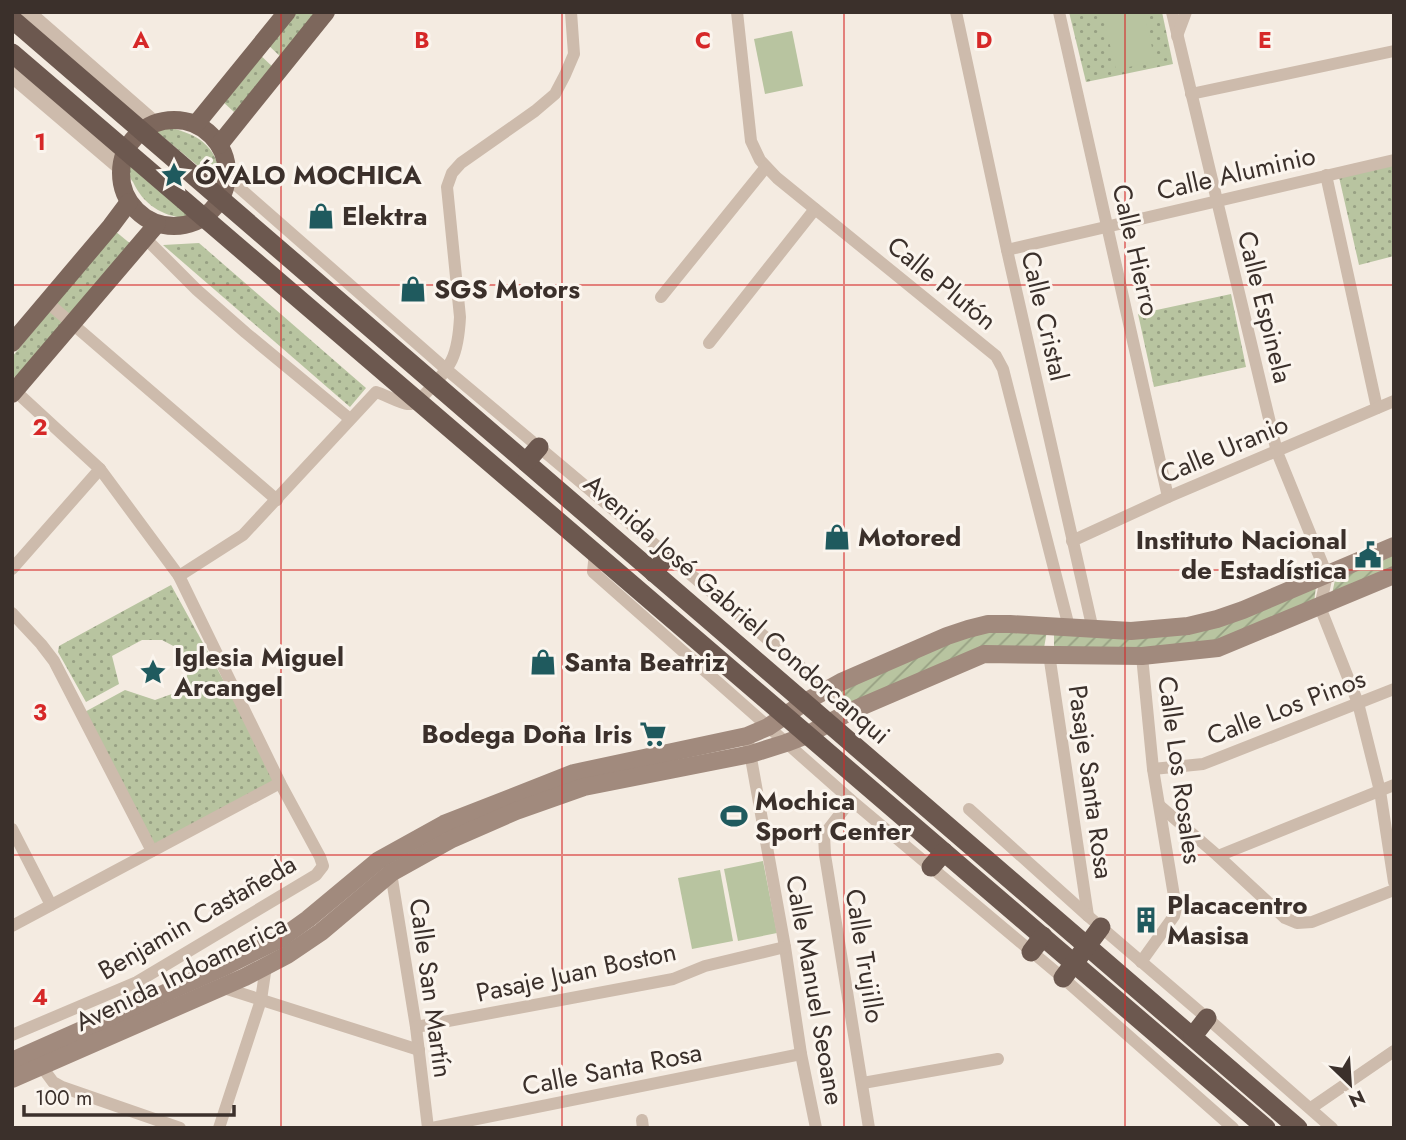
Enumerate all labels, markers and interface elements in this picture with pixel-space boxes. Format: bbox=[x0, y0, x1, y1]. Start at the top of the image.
text: A bbox=[132, 23, 150, 57]
text: B bbox=[414, 23, 430, 57]
text: C bbox=[695, 23, 711, 57]
text: D bbox=[976, 23, 993, 57]
text: E bbox=[1258, 23, 1272, 57]
text: 1 bbox=[34, 125, 46, 159]
street label: Calle Aluminio bbox=[1153, 136, 1319, 210]
place label: ÓVALO MOCHICA bbox=[195, 156, 423, 194]
place icon: ÓVALO MOCHICA bbox=[159, 160, 189, 190]
street label: Calle Hierro bbox=[1102, 181, 1170, 319]
place label: Elektra bbox=[342, 197, 428, 235]
shop icon: Elektra bbox=[306, 201, 336, 231]
street label: Calle Plutón bbox=[879, 227, 1005, 339]
street label: Calle Espinela bbox=[1228, 227, 1302, 387]
street label: Calle Cristal bbox=[1012, 247, 1078, 385]
place label: SGS Motors bbox=[434, 270, 580, 308]
shop icon: SGS Motors bbox=[398, 274, 428, 304]
street label: Calle Uranio bbox=[1154, 405, 1294, 493]
text: 2 bbox=[32, 410, 48, 444]
street label: Avenida José Gabriel Condorcanqui bbox=[575, 465, 899, 753]
place label: Motored bbox=[858, 518, 961, 556]
place label: Instituto Nacional de Estadística bbox=[1136, 521, 1347, 589]
shop icon: Motored bbox=[822, 522, 852, 552]
public building icon: Instituto Nacional de Estadística bbox=[1353, 540, 1383, 570]
place label: Iglesia Miguel Arcangel bbox=[173, 638, 344, 706]
place label: Santa Beatriz bbox=[564, 643, 726, 681]
shop icon: Santa Beatriz bbox=[528, 647, 558, 677]
place icon: Iglesia Miguel Arcangel bbox=[138, 657, 168, 687]
street label: Calle Los Pinos bbox=[1201, 659, 1371, 755]
street label: Calle Los Rosales bbox=[1148, 674, 1212, 866]
street label: Pasaje Santa Rosa bbox=[1059, 683, 1123, 881]
text: 3 bbox=[33, 695, 47, 729]
place label: Bodega Doña Iris bbox=[422, 715, 632, 753]
supermarket icon: Bodega Doña Iris bbox=[638, 719, 668, 749]
place label: Mochica Sport Center bbox=[755, 782, 912, 850]
sports icon: Mochica Sport Center bbox=[719, 801, 749, 831]
street label: Benjamin Castañeda bbox=[91, 845, 303, 989]
street label: Calle Manuel Seoane bbox=[776, 872, 854, 1108]
street label: Calle Trujillo bbox=[836, 886, 894, 1026]
place label: Placacentro Masisa bbox=[1167, 886, 1308, 954]
street label: Calle San Martín bbox=[400, 896, 462, 1080]
street label: Avenida Indoamerica bbox=[69, 905, 293, 1041]
building icon: Placacentro Masisa bbox=[1131, 905, 1161, 935]
street label: Pasaje Juan Boston bbox=[472, 932, 680, 1012]
text: 4 bbox=[32, 980, 48, 1014]
street label: Calle Santa Rosa bbox=[519, 1033, 705, 1105]
north arrow bbox=[1315, 1049, 1385, 1119]
scale bar bbox=[24, 1074, 234, 1118]
text: 100 m bbox=[35, 1083, 92, 1113]
text: N bbox=[1344, 1084, 1370, 1114]

